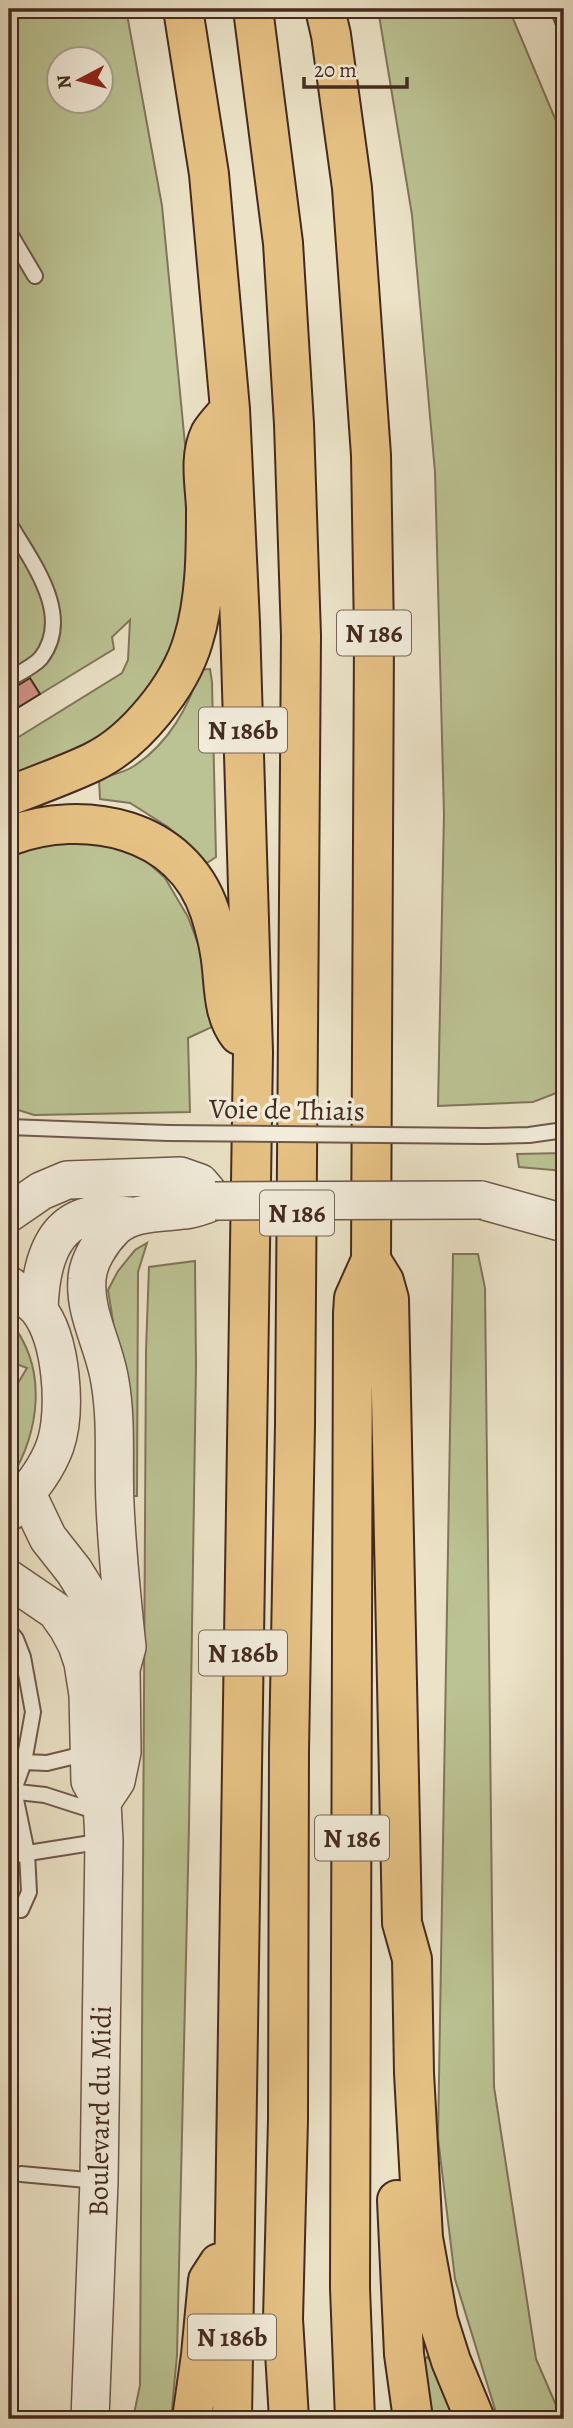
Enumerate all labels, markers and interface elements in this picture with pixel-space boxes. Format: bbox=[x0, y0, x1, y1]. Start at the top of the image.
north arrow bbox=[46, 46, 116, 116]
scale bar bbox=[304, 46, 407, 90]
text: 20 m bbox=[314, 56, 357, 84]
text: N bbox=[50, 73, 78, 90]
road number: N 186 bbox=[337, 610, 411, 656]
road number: N 186b bbox=[199, 708, 287, 752]
street label: Voie de Thiais bbox=[208, 1090, 365, 1130]
road number: N 186 bbox=[260, 1190, 334, 1236]
road number: N 186b bbox=[199, 1630, 287, 1676]
road number: N 186 bbox=[315, 1815, 389, 1860]
street label: Boulevard du Midi bbox=[79, 2005, 121, 2217]
road number: N 186b bbox=[188, 2314, 276, 2360]

